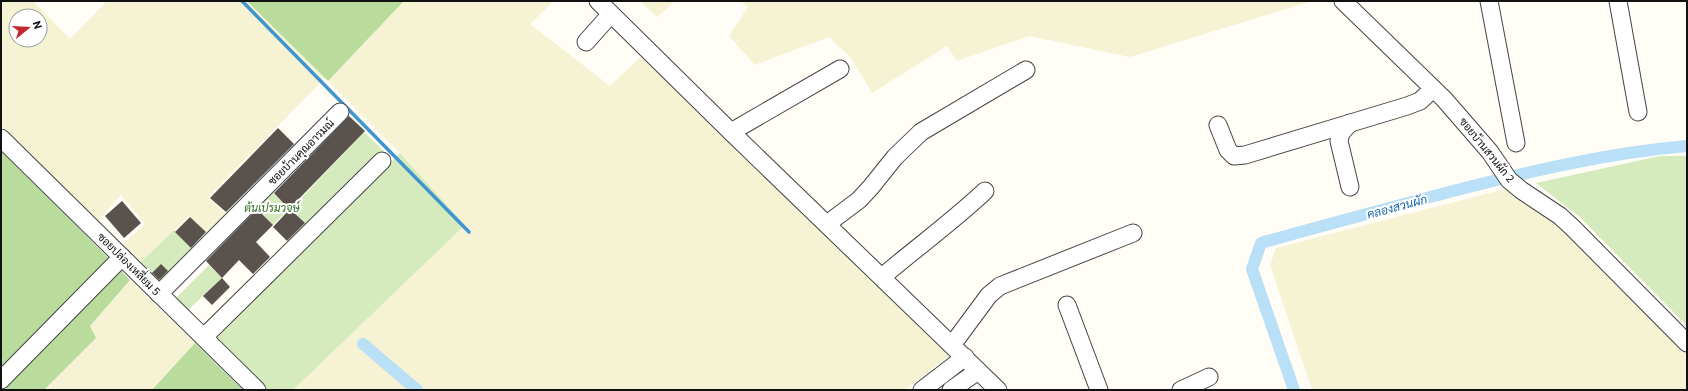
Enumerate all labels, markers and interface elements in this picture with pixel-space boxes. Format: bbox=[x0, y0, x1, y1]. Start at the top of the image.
north arrow bbox=[8, 8, 48, 48]
text: N bbox=[30, 19, 46, 31]
street label: ซอยบ้านสวนผัก 2 bbox=[1456, 114, 1518, 185]
street label: ซอยบ้านคุณอารมณ์ bbox=[264, 115, 338, 189]
water label: คลองสวนผัก bbox=[1365, 190, 1429, 222]
park label: ต้นเปรมวจษ์ bbox=[244, 200, 302, 215]
street label: ซอยปล่องเหลี่ยม 5 bbox=[95, 227, 166, 298]

